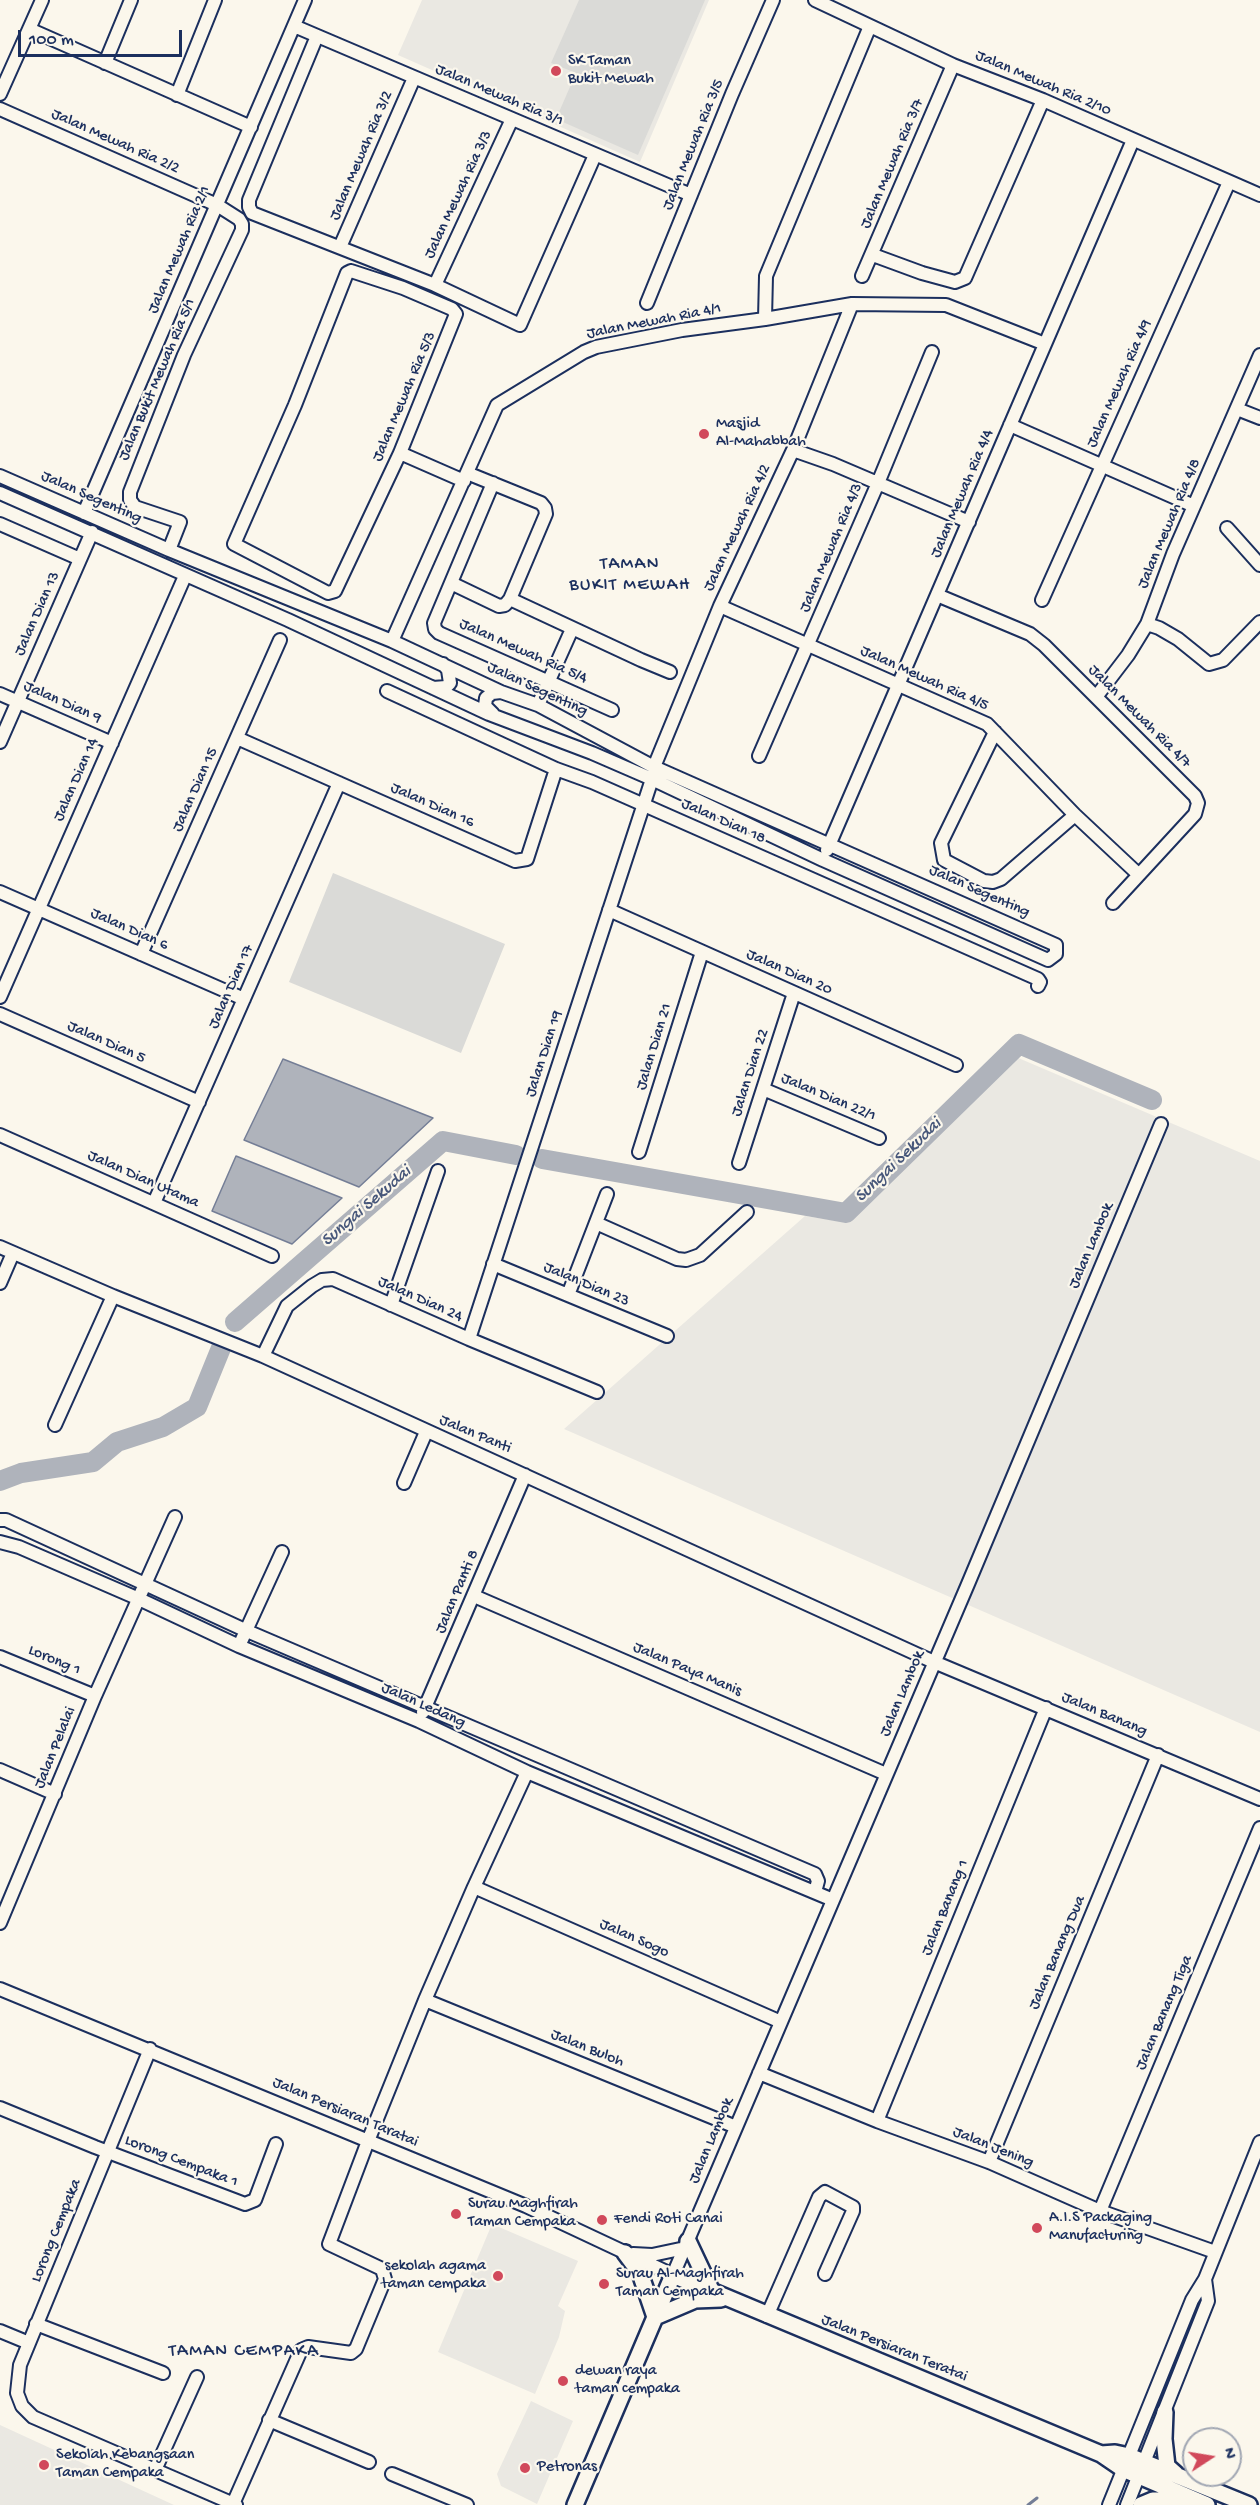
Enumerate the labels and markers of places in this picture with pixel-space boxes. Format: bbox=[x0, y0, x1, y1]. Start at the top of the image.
place label: SK Taman Bukit Mewah bbox=[568, 52, 654, 90]
marker: SK Taman Bukit Mewah bbox=[549, 64, 563, 78]
place label: Masjid Al-Mahabbah bbox=[716, 415, 806, 453]
marker: Masjid Al-Mahabbah bbox=[697, 427, 711, 441]
place label: Surau Maghfirah Taman Cempaka bbox=[468, 2195, 578, 2233]
marker: Surau Maghfirah Taman Cempaka bbox=[449, 2207, 463, 2221]
place label: A.I.S Packaging Manufacturing bbox=[1049, 2209, 1152, 2247]
place label: Fendi Roti Canai bbox=[614, 2210, 723, 2230]
marker: Fendi Roti Canai bbox=[595, 2213, 609, 2227]
marker: A.I.S Packaging Manufacturing bbox=[1030, 2221, 1044, 2235]
place label: sekolah agama taman cempaka bbox=[381, 2257, 486, 2295]
place label: Surau Al-Maghfirah Taman Cempaka bbox=[616, 2265, 744, 2303]
marker: sekolah agama taman cempaka bbox=[491, 2269, 505, 2283]
marker: Surau Al-Maghfirah Taman Cempaka bbox=[597, 2277, 611, 2291]
place label: dewan raya taman cempaka bbox=[575, 2362, 680, 2400]
marker: dewan raya taman cempaka bbox=[556, 2374, 570, 2388]
place label: Sekolah Kebangsaan Taman Cempaka bbox=[56, 2446, 194, 2484]
marker: Sekolah Kebangsaan Taman Cempaka bbox=[37, 2458, 51, 2472]
place label: Petronas bbox=[537, 2458, 597, 2478]
marker: Petronas bbox=[518, 2461, 532, 2475]

